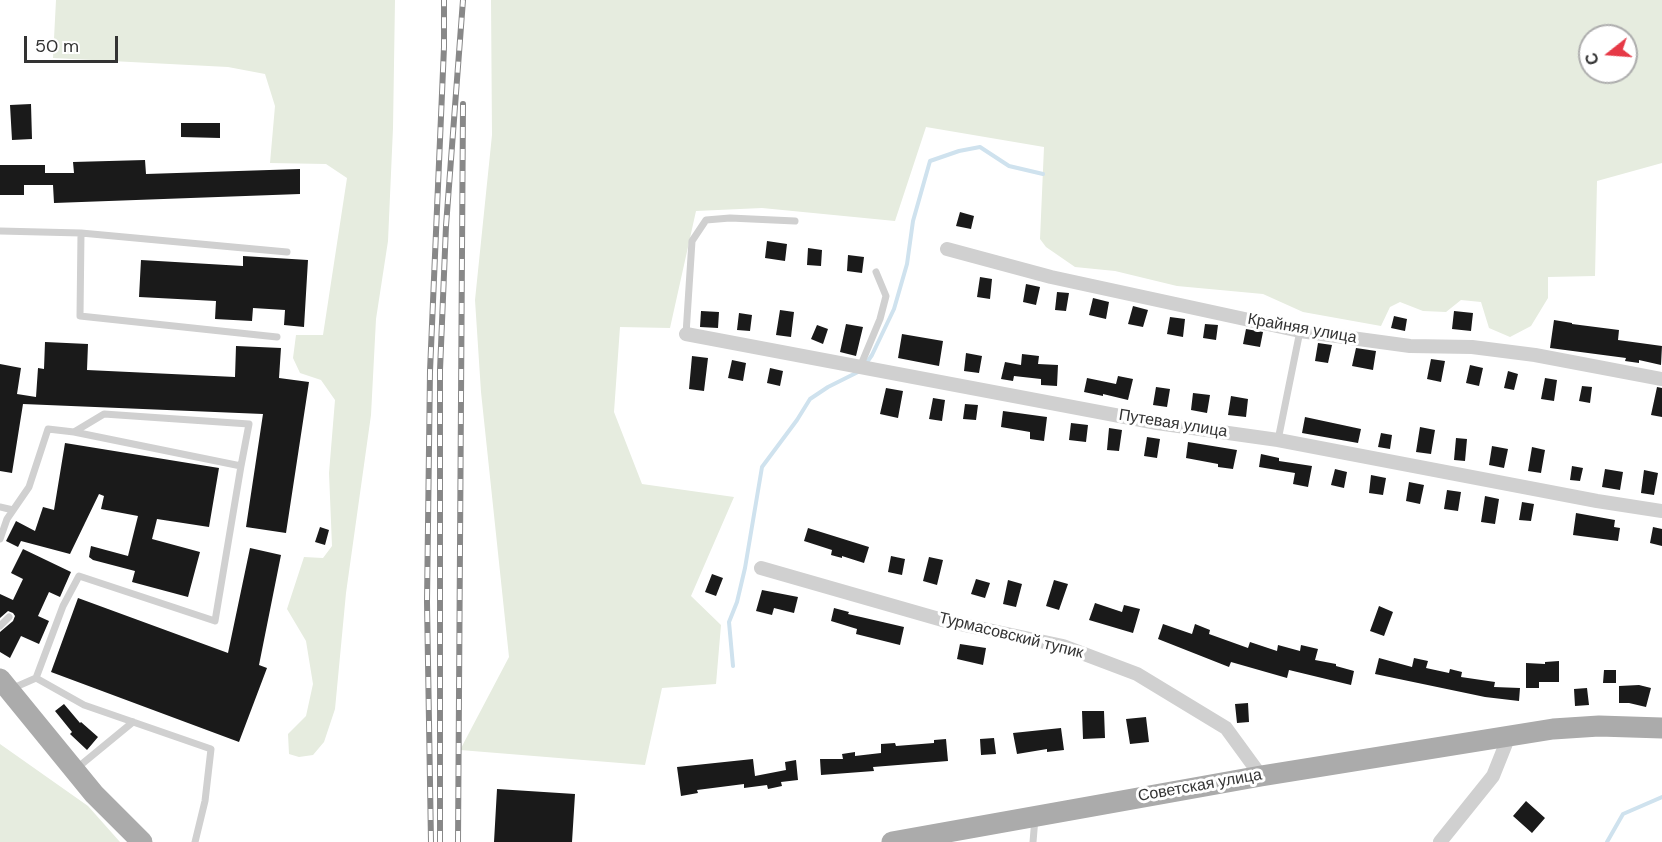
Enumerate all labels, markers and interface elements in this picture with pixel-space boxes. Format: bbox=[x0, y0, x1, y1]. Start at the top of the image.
scale bar bbox=[27, 24, 122, 62]
north arrow bbox=[1578, 24, 1638, 84]
text: 50 m bbox=[35, 34, 79, 58]
text: С bbox=[1580, 50, 1604, 67]
street label: Крайняя улица bbox=[1246, 310, 1358, 348]
street label: Путевая улица bbox=[1117, 406, 1229, 442]
street label: Турмасовский тупик bbox=[937, 609, 1085, 663]
street label: Советская улица bbox=[1137, 766, 1263, 806]

